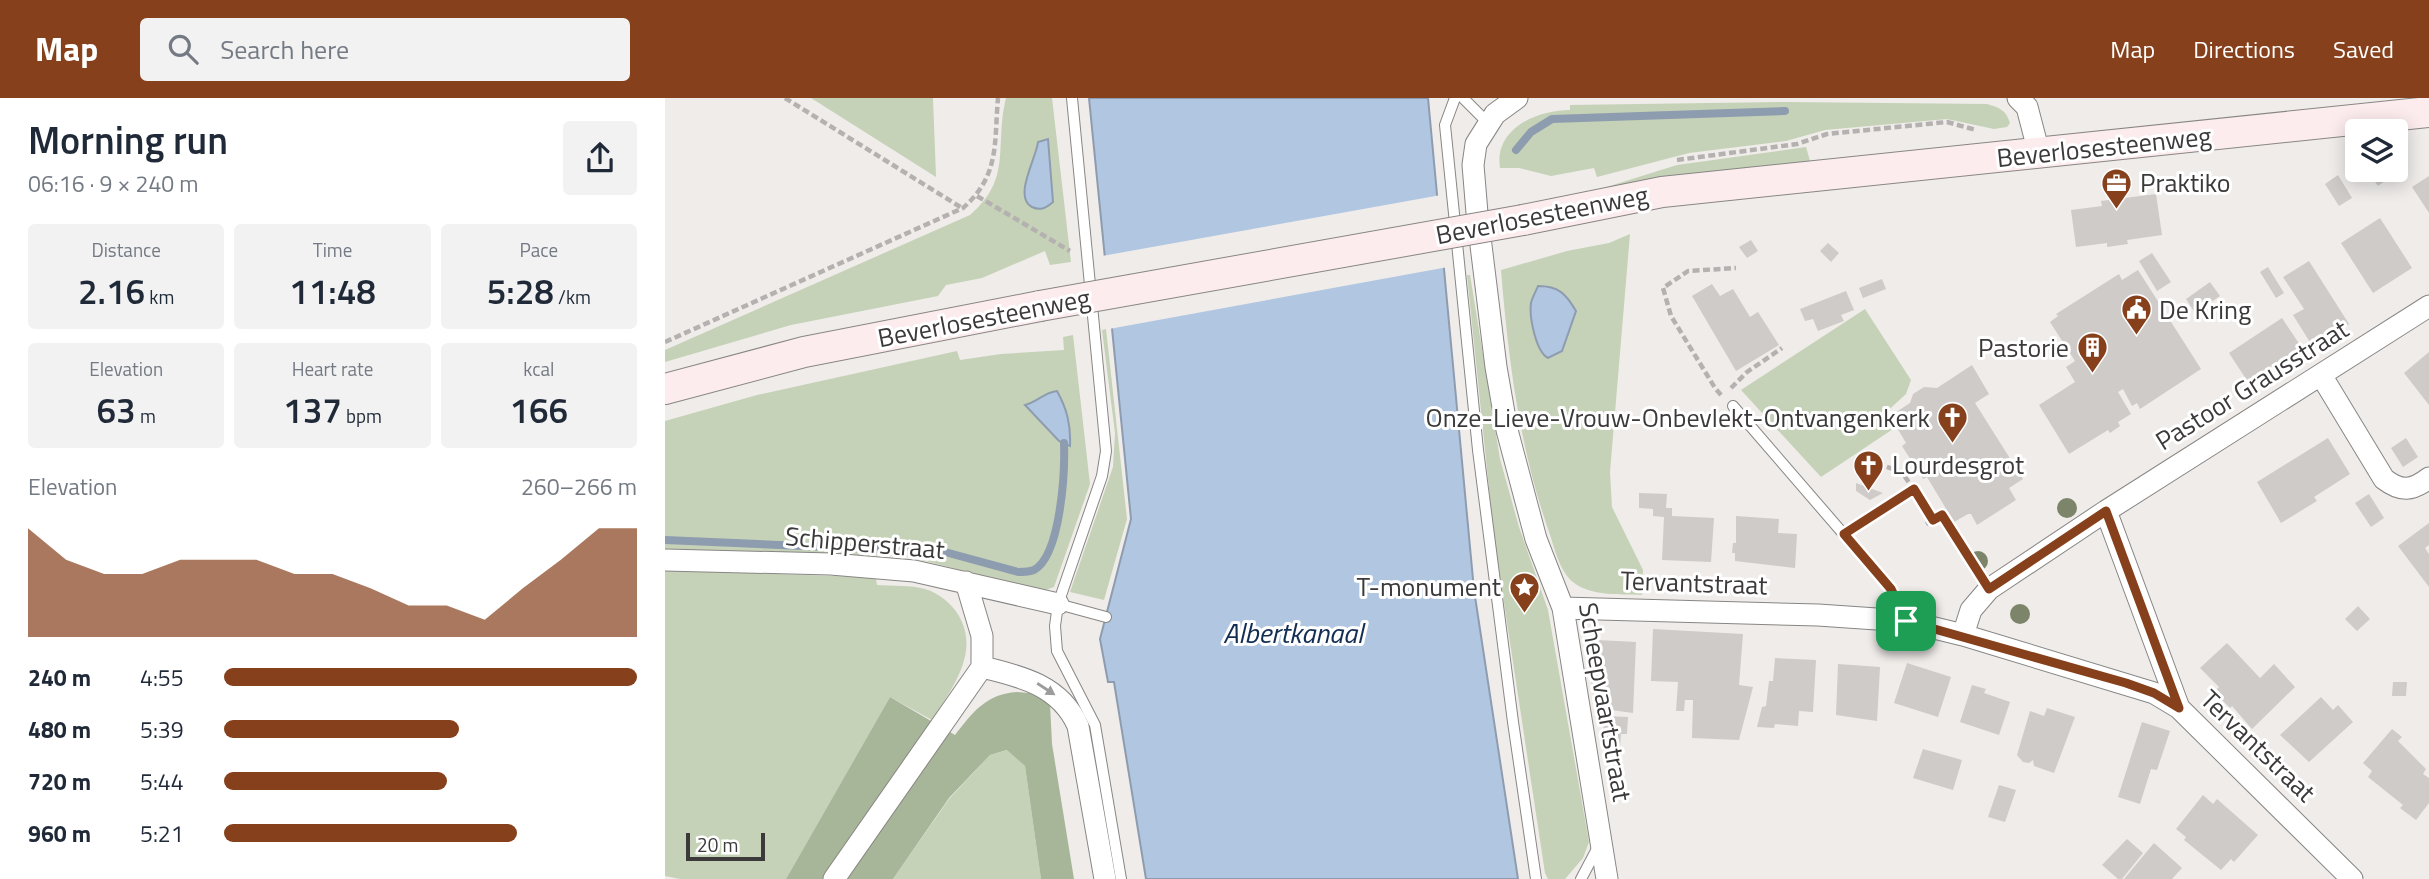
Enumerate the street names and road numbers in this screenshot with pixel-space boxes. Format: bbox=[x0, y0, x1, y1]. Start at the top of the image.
street label: Beverlosesteenweg bbox=[1995, 116, 2213, 177]
street label: Beverlosesteenweg bbox=[1432, 175, 1652, 254]
street label: Beverlosesteenweg bbox=[874, 278, 1094, 357]
street label: Pastoor Grausstraat bbox=[2148, 309, 2356, 460]
street label: Schipperstraat bbox=[784, 516, 946, 569]
street label: Tervantstraat bbox=[1620, 560, 1768, 605]
street label: Scheepvaartstraat bbox=[1569, 600, 1642, 804]
street label: Tervantstraat bbox=[2192, 680, 2325, 811]

